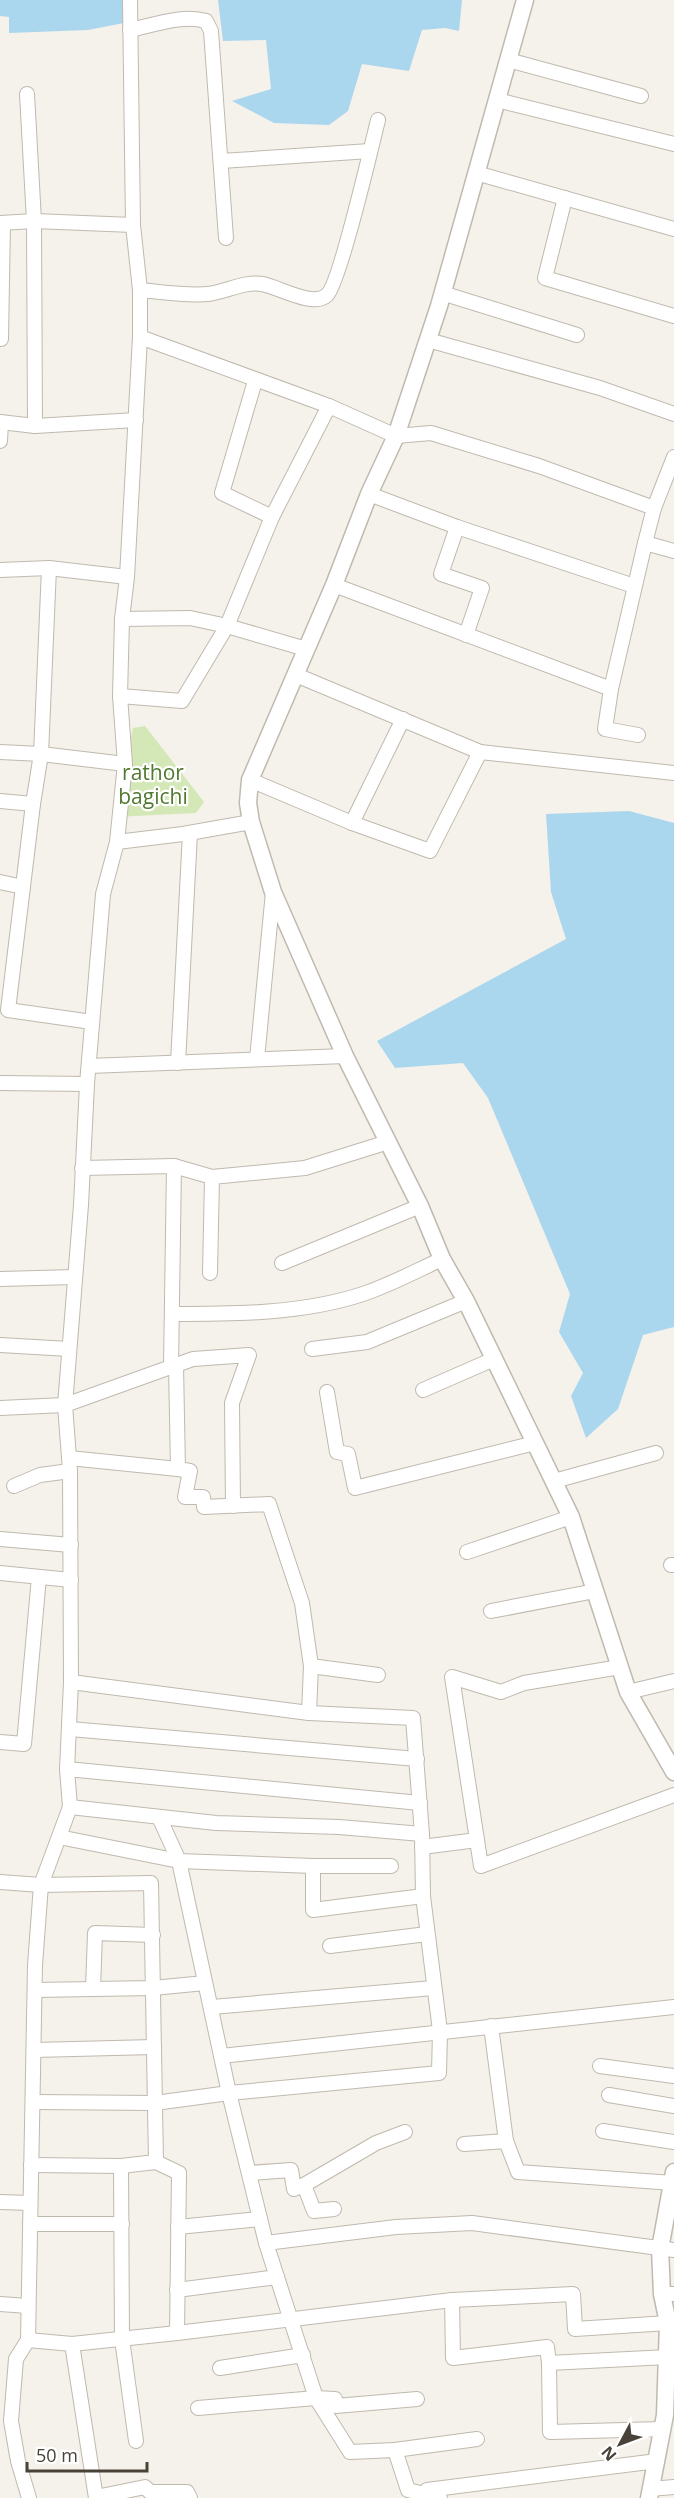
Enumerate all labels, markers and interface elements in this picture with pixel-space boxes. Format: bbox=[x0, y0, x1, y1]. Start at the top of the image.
park label: rathor bagichi bbox=[118, 758, 188, 810]
north arrow bbox=[590, 2414, 650, 2474]
scale bar bbox=[27, 2435, 147, 2473]
text: N bbox=[596, 2442, 621, 2466]
text: 50 m bbox=[36, 2443, 78, 2467]

